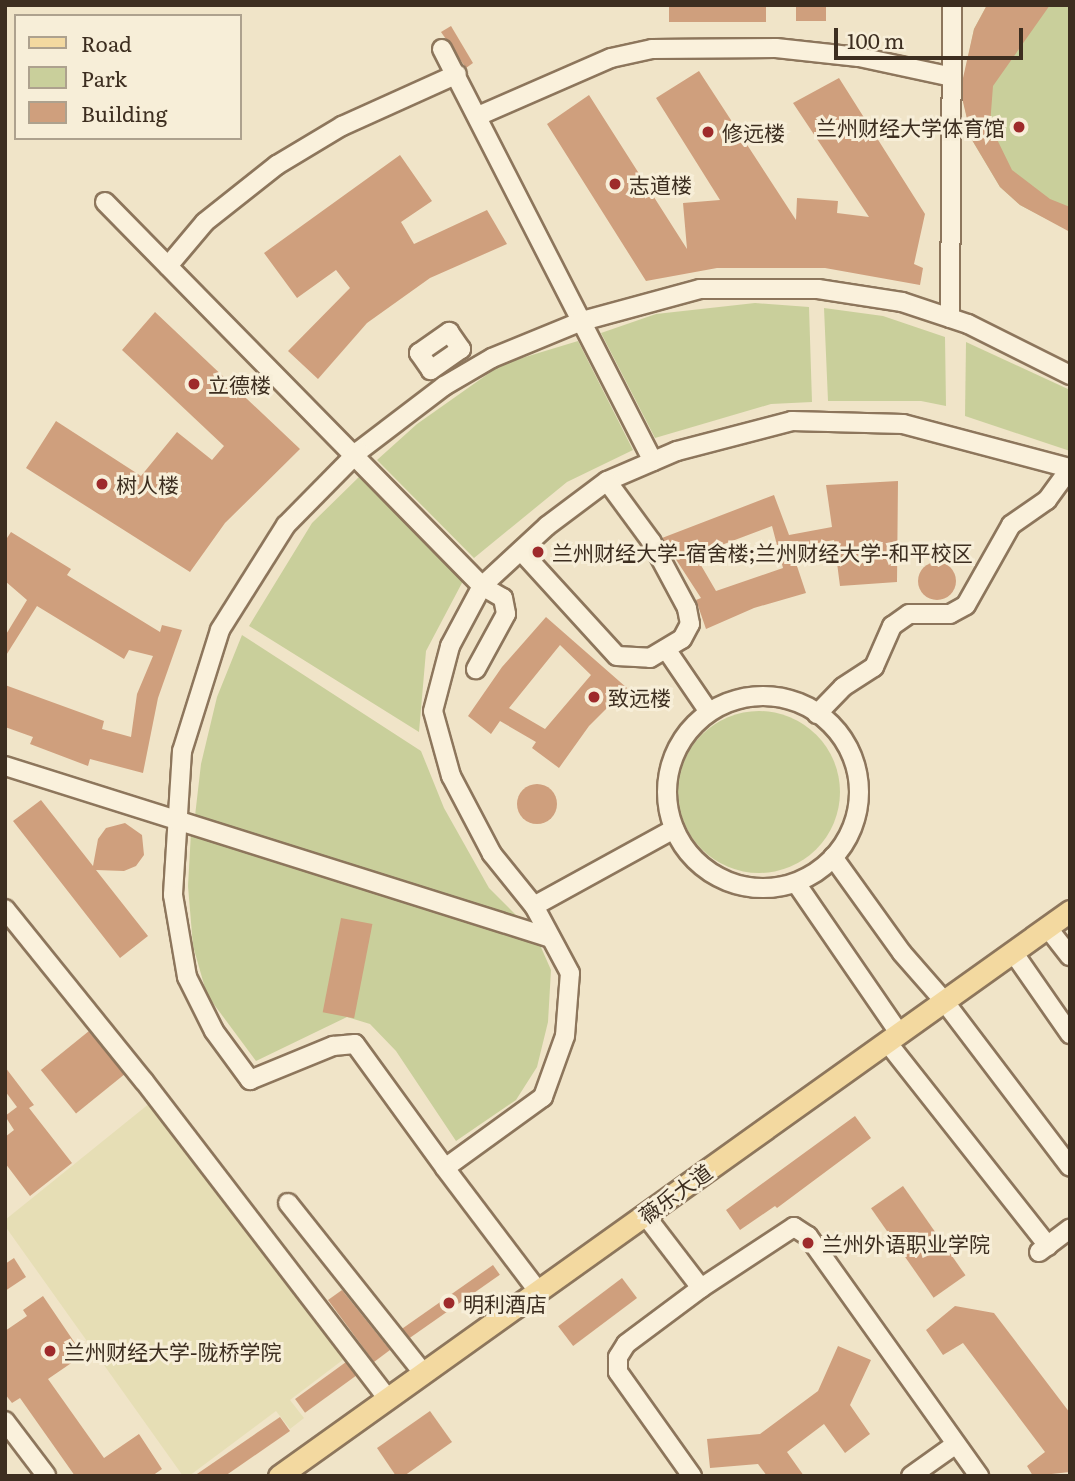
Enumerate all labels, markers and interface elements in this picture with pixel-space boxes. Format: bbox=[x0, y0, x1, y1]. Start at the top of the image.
legend bbox=[14, 14, 242, 140]
scale bar bbox=[837, 14, 1026, 58]
text: 100 m bbox=[847, 24, 904, 55]
text: Road bbox=[81, 27, 132, 58]
text: Park bbox=[81, 62, 127, 93]
text: Building bbox=[81, 97, 167, 128]
place label: 兰州财经大学体育馆 bbox=[816, 114, 1005, 140]
place label: 修远楼 bbox=[722, 119, 785, 145]
marker: 兰州财经大学体育馆 bbox=[1011, 119, 1027, 135]
marker: 修远楼 bbox=[700, 124, 716, 140]
place label: 志道楼 bbox=[629, 171, 692, 197]
marker: 志道楼 bbox=[607, 176, 623, 192]
place label: 立德楼 bbox=[208, 371, 271, 397]
marker: 立德楼 bbox=[186, 376, 202, 392]
place label: 树人楼 bbox=[116, 471, 179, 497]
marker: 树人楼 bbox=[94, 476, 110, 492]
place label: 兰州财经大学-宿舍楼;兰州财经大学-和平校区 bbox=[552, 539, 973, 565]
marker: 兰州财经大学-宿舍楼;兰州财经大学-和平校区 bbox=[530, 544, 546, 560]
place label: 致远楼 bbox=[608, 684, 671, 710]
marker: 致远楼 bbox=[586, 689, 602, 705]
street label: 薇乐大道 bbox=[634, 1158, 716, 1228]
place label: 兰州外语职业学院 bbox=[822, 1230, 990, 1256]
marker: 兰州外语职业学院 bbox=[800, 1235, 816, 1251]
place label: 明利酒店 bbox=[463, 1290, 547, 1316]
marker: 明利酒店 bbox=[441, 1295, 457, 1311]
place label: 兰州财经大学-陇桥学院 bbox=[64, 1338, 281, 1364]
marker: 兰州财经大学-陇桥学院 bbox=[42, 1343, 58, 1359]

